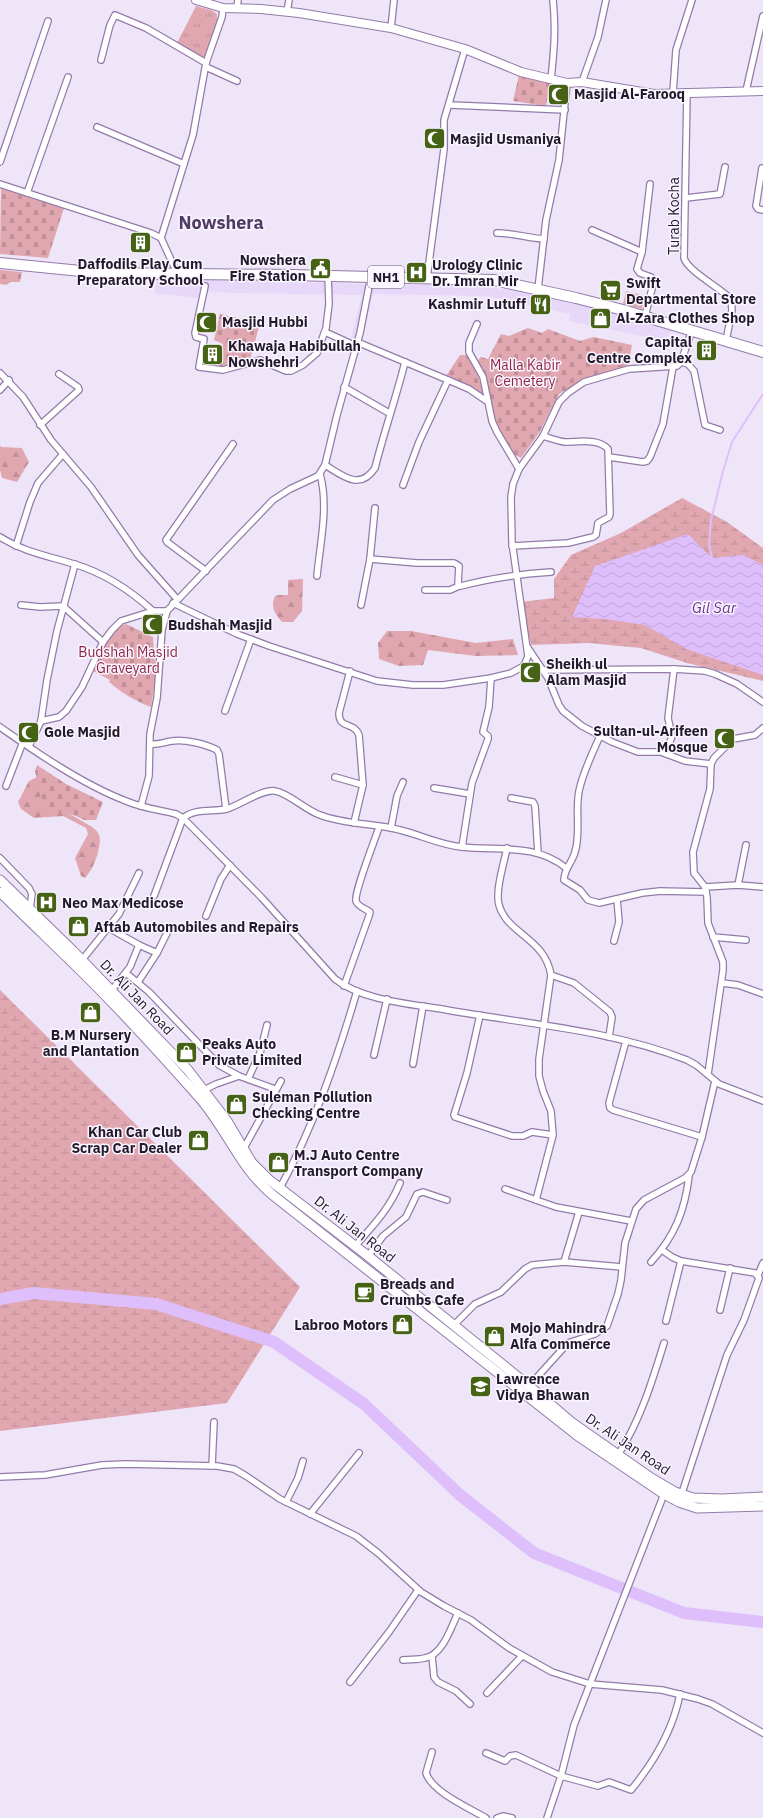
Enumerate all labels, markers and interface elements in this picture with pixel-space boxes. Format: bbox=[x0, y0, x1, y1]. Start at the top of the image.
mosque icon: Masjid Al-Farooq bbox=[546, 81, 572, 107]
place label: Masjid Al-Farooq bbox=[574, 85, 685, 103]
mosque icon: Masjid Usmaniya bbox=[422, 126, 448, 152]
place label: Masjid Usmaniya bbox=[450, 130, 561, 148]
street label: Turab Kocha bbox=[665, 176, 683, 255]
district label: Nowshera bbox=[178, 211, 264, 234]
building icon: Daffodils Play Cum Preparatory School bbox=[127, 229, 153, 255]
place label: Nowshera Fire Station bbox=[230, 251, 306, 285]
place label: Daffodils Play Cum Preparatory School bbox=[77, 255, 203, 289]
public building icon: Nowshera Fire Station bbox=[308, 255, 334, 281]
place label: Urology Clinic Dr. Imran Mir bbox=[432, 256, 523, 290]
hospital icon: Urology Clinic Dr. Imran Mir bbox=[404, 260, 430, 286]
road number: NH1 bbox=[368, 266, 404, 288]
place label: Swift Departmental Store bbox=[626, 274, 756, 308]
supermarket icon: Swift Departmental Store bbox=[597, 278, 623, 304]
restaurant icon: Kashmir Lutuff bbox=[528, 291, 554, 317]
place label: Kashmir Lutuff bbox=[428, 295, 526, 313]
shop icon: Al-Zara Clothes Shop bbox=[588, 305, 614, 331]
mosque icon: Masjid Hubbi bbox=[194, 309, 220, 335]
place label: Al-Zara Clothes Shop bbox=[616, 309, 755, 327]
place label: Masjid Hubbi bbox=[222, 313, 308, 331]
place label: Capital Centre Complex bbox=[587, 333, 692, 367]
place label: Khawaja Habibullah Nowshehri bbox=[228, 337, 361, 371]
building icon: Capital Centre Complex bbox=[694, 337, 720, 363]
building icon: Khawaja Habibullah Nowshehri bbox=[200, 341, 226, 367]
park label: Malla Kabir Cemetery bbox=[490, 356, 560, 390]
water label: Gil Sar bbox=[692, 598, 737, 617]
mosque icon: Budshah Masjid bbox=[139, 612, 165, 638]
place label: Budshah Masjid bbox=[168, 616, 272, 634]
park label: Budshah Masjid Graveyard bbox=[78, 643, 178, 677]
place label: Sheikh ul Alam Masjid bbox=[546, 655, 627, 689]
mosque icon: Sheikh ul Alam Masjid bbox=[517, 659, 543, 685]
mosque icon: Gole Masjid bbox=[15, 719, 41, 745]
place label: Sultan-ul-Arifeen Mosque bbox=[593, 722, 708, 756]
place label: Gole Masjid bbox=[44, 723, 120, 741]
mosque icon: Sultan-ul-Arifeen Mosque bbox=[711, 726, 737, 752]
hospital icon: Neo Max Medicose bbox=[33, 890, 59, 916]
place label: Neo Max Medicose bbox=[62, 894, 184, 912]
shop icon: Aftab Automobiles and Repairs bbox=[66, 914, 92, 940]
place label: Aftab Automobiles and Repairs bbox=[94, 918, 299, 936]
street label: Dr. Ali Jan Road bbox=[96, 955, 178, 1039]
shop icon: B.M Nursery and Plantation bbox=[78, 1000, 104, 1026]
place label: B.M Nursery and Plantation bbox=[43, 1026, 139, 1060]
place label: Peaks Auto Private Limited bbox=[202, 1035, 302, 1069]
shop icon: Peaks Auto Private Limited bbox=[173, 1039, 199, 1065]
place label: Suleman Pollution Checking Centre bbox=[252, 1088, 372, 1122]
shop icon: Suleman Pollution Checking Centre bbox=[224, 1092, 250, 1118]
place label: Khan Car Club Scrap Car Dealer bbox=[71, 1123, 182, 1157]
shop icon: Khan Car Club Scrap Car Dealer bbox=[185, 1127, 211, 1153]
place label: M.J Auto Centre Transport Company bbox=[294, 1146, 423, 1180]
shop icon: M.J Auto Centre Transport Company bbox=[266, 1150, 292, 1176]
street label: Dr. Ali Jan Road bbox=[311, 1192, 399, 1266]
place label: Breads and Crumbs Cafe bbox=[380, 1275, 465, 1309]
cafe icon: Breads and Crumbs Cafe bbox=[351, 1279, 377, 1305]
shop icon: Labroo Motors bbox=[390, 1312, 416, 1338]
place label: Labroo Motors bbox=[294, 1316, 388, 1334]
place label: Mojo Mahindra Alfa Commerce bbox=[510, 1319, 611, 1353]
shop icon: Mojo Mahindra Alfa Commerce bbox=[482, 1323, 508, 1349]
place label: Lawrence Vidya Bhawan bbox=[496, 1370, 590, 1404]
school or university icon: Lawrence Vidya Bhawan bbox=[468, 1374, 494, 1400]
street label: Dr. Ali Jan Road bbox=[582, 1409, 674, 1479]

